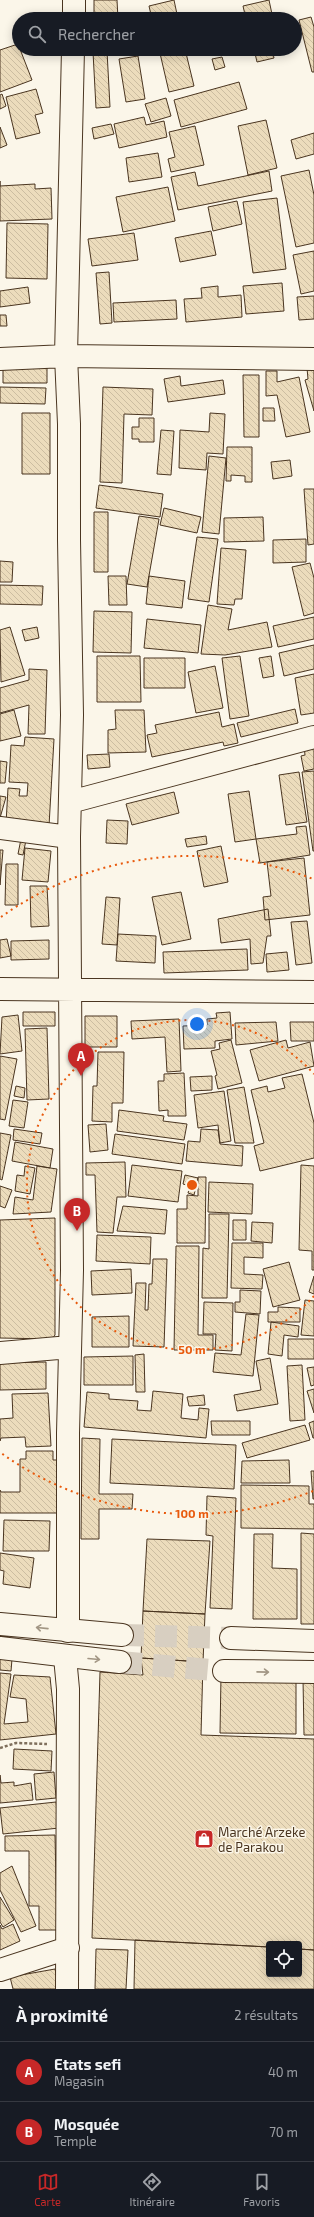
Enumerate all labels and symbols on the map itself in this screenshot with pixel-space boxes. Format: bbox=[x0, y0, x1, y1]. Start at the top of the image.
your location bbox=[187, 1014, 207, 1034]
pin: A bbox=[68, 1043, 94, 1076]
centre of rings bbox=[185, 1178, 199, 1192]
pin: B bbox=[64, 1198, 90, 1231]
text: 50 m bbox=[178, 1342, 206, 1356]
text: 100 m bbox=[175, 1506, 209, 1520]
one-way arrow bbox=[36, 1624, 49, 1632]
one-way arrow bbox=[87, 1656, 100, 1663]
one-way arrow bbox=[256, 1668, 269, 1675]
place label: Marché Arzeke de Parakou bbox=[218, 1824, 305, 1855]
shop icon: Marché Arzeke de Parakou bbox=[193, 1828, 215, 1850]

